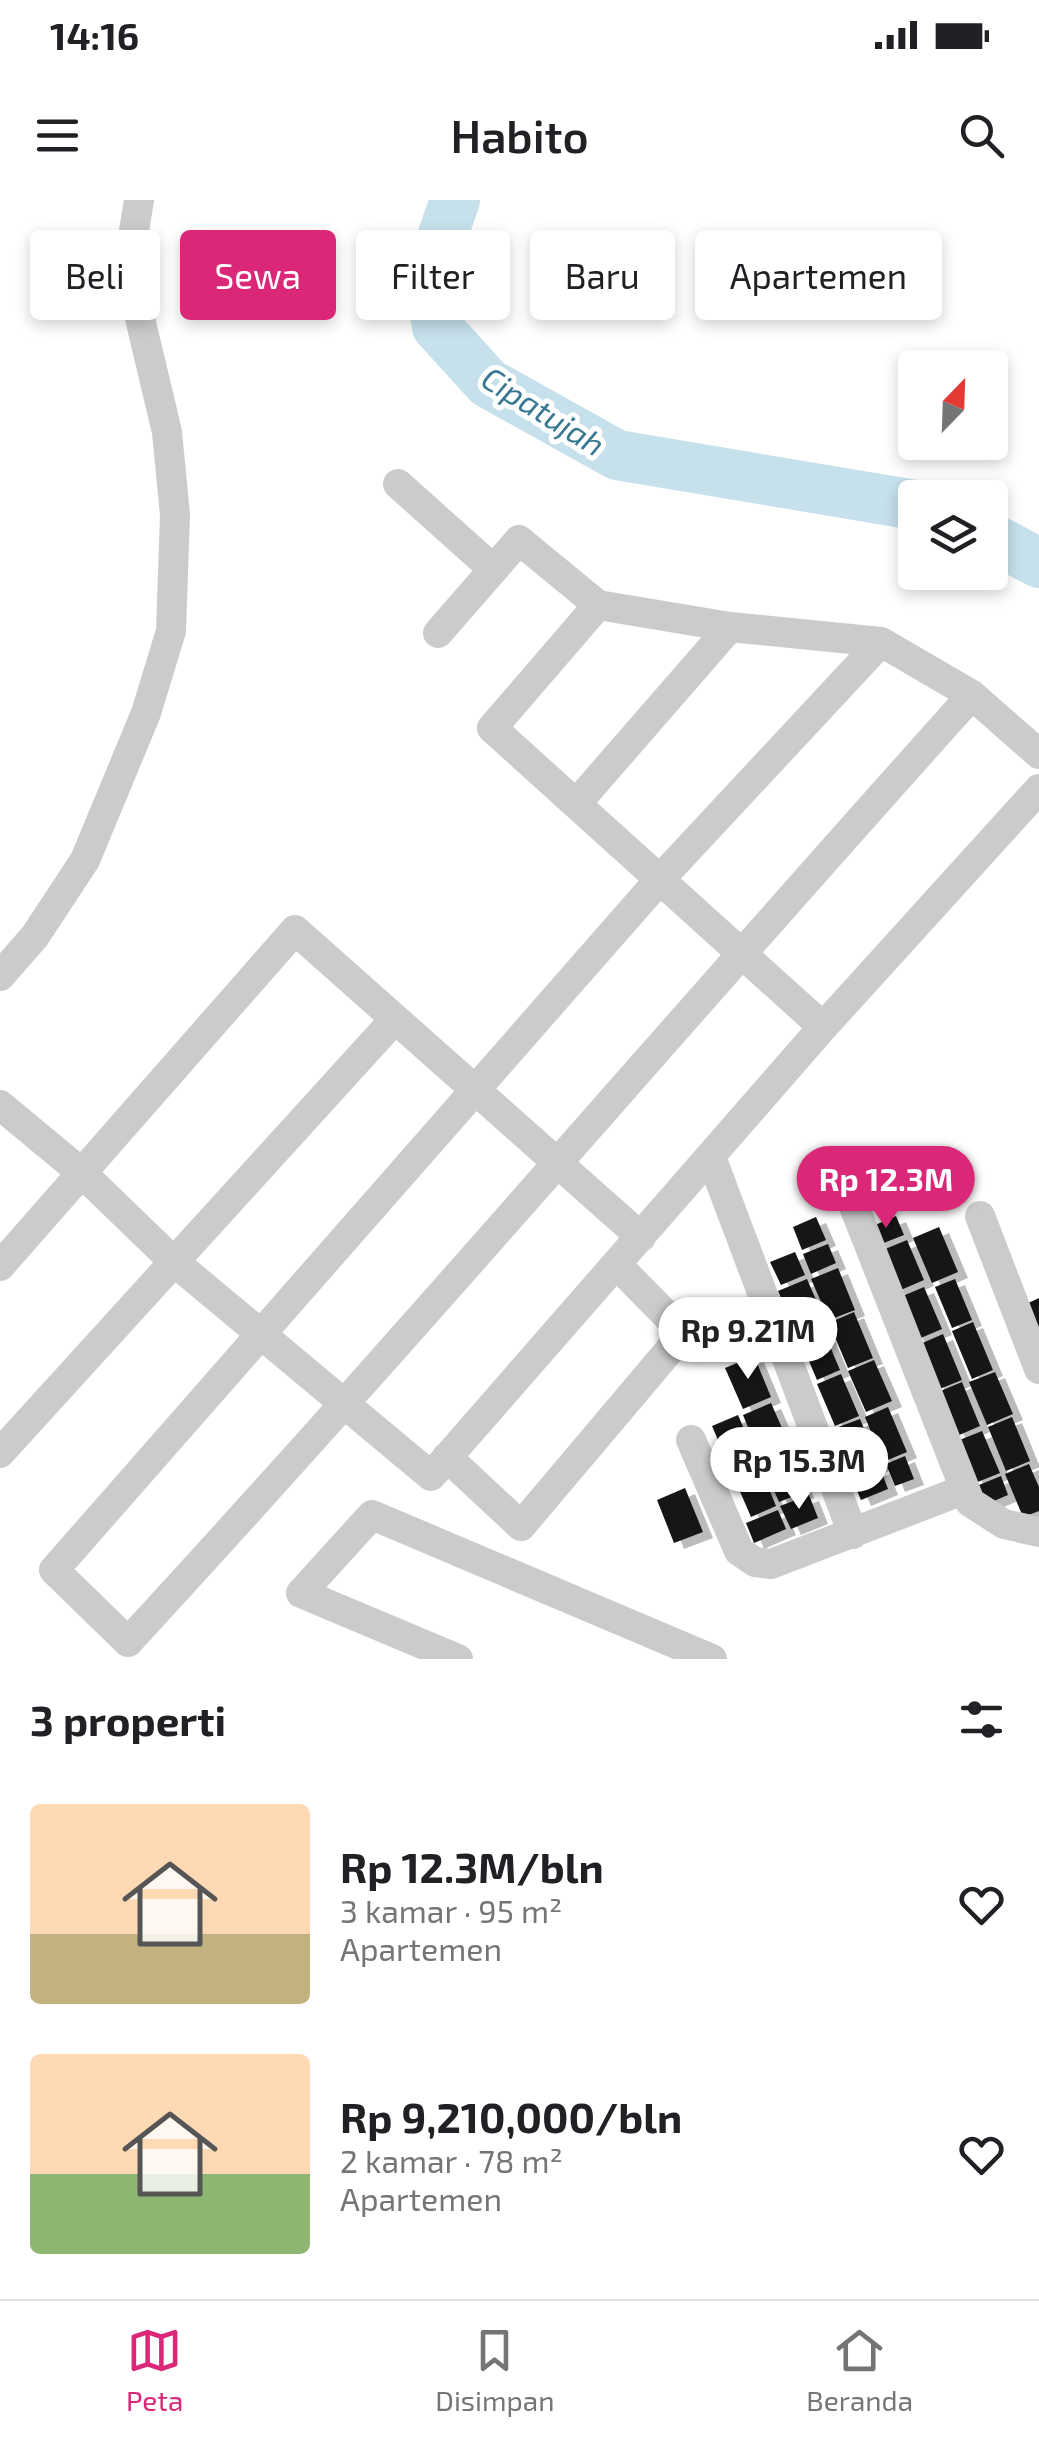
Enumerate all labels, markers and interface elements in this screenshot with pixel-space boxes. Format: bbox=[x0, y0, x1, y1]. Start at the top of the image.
text: 14:16 bbox=[50, 12, 139, 58]
icon: menu bbox=[30, 108, 85, 163]
text: Habito bbox=[450, 108, 589, 162]
icon: search bbox=[954, 108, 1009, 163]
chip: Beli bbox=[30, 230, 160, 320]
chip: Sewa bbox=[180, 230, 336, 320]
chip: Filter bbox=[356, 230, 510, 320]
chip: Baru bbox=[530, 230, 675, 320]
chip: Apartemen bbox=[695, 230, 942, 320]
north arrow bbox=[898, 350, 1008, 460]
map controls bbox=[898, 350, 1008, 590]
water label: Cipatujah bbox=[475, 357, 612, 463]
button: layers bbox=[898, 480, 1008, 590]
pin: Rp 12.3M bbox=[783, 1146, 989, 1231]
text: Rp 12.3M bbox=[819, 1159, 953, 1197]
pin: Rp 9.21M bbox=[645, 1297, 851, 1382]
text: Rp 9.21M bbox=[680, 1310, 816, 1348]
pin: Rp 15.3M bbox=[696, 1427, 902, 1512]
text: Rp 15.3M bbox=[732, 1440, 866, 1478]
icon: filters bbox=[954, 1692, 1009, 1747]
text: 3 properti bbox=[30, 1694, 226, 1744]
text: Rp 12.3M/bln bbox=[340, 1841, 604, 1891]
icon: home bbox=[110, 1844, 230, 1964]
icon: heart bbox=[954, 1877, 1009, 1932]
text: 3 kamar · 95 m² bbox=[340, 1891, 562, 1929]
text: Apartemen bbox=[340, 1929, 502, 1967]
text: Rp 9,210,000/bln bbox=[340, 2091, 682, 2141]
icon: home bbox=[110, 2094, 230, 2214]
icon: heart bbox=[954, 2127, 1009, 2182]
text: 2 kamar · 78 m² bbox=[340, 2141, 563, 2179]
text: Apartemen bbox=[340, 2179, 502, 2217]
tab: Peta bbox=[126, 2323, 183, 2417]
tab: Disimpan bbox=[435, 2323, 554, 2417]
tab: Beranda bbox=[806, 2323, 913, 2417]

